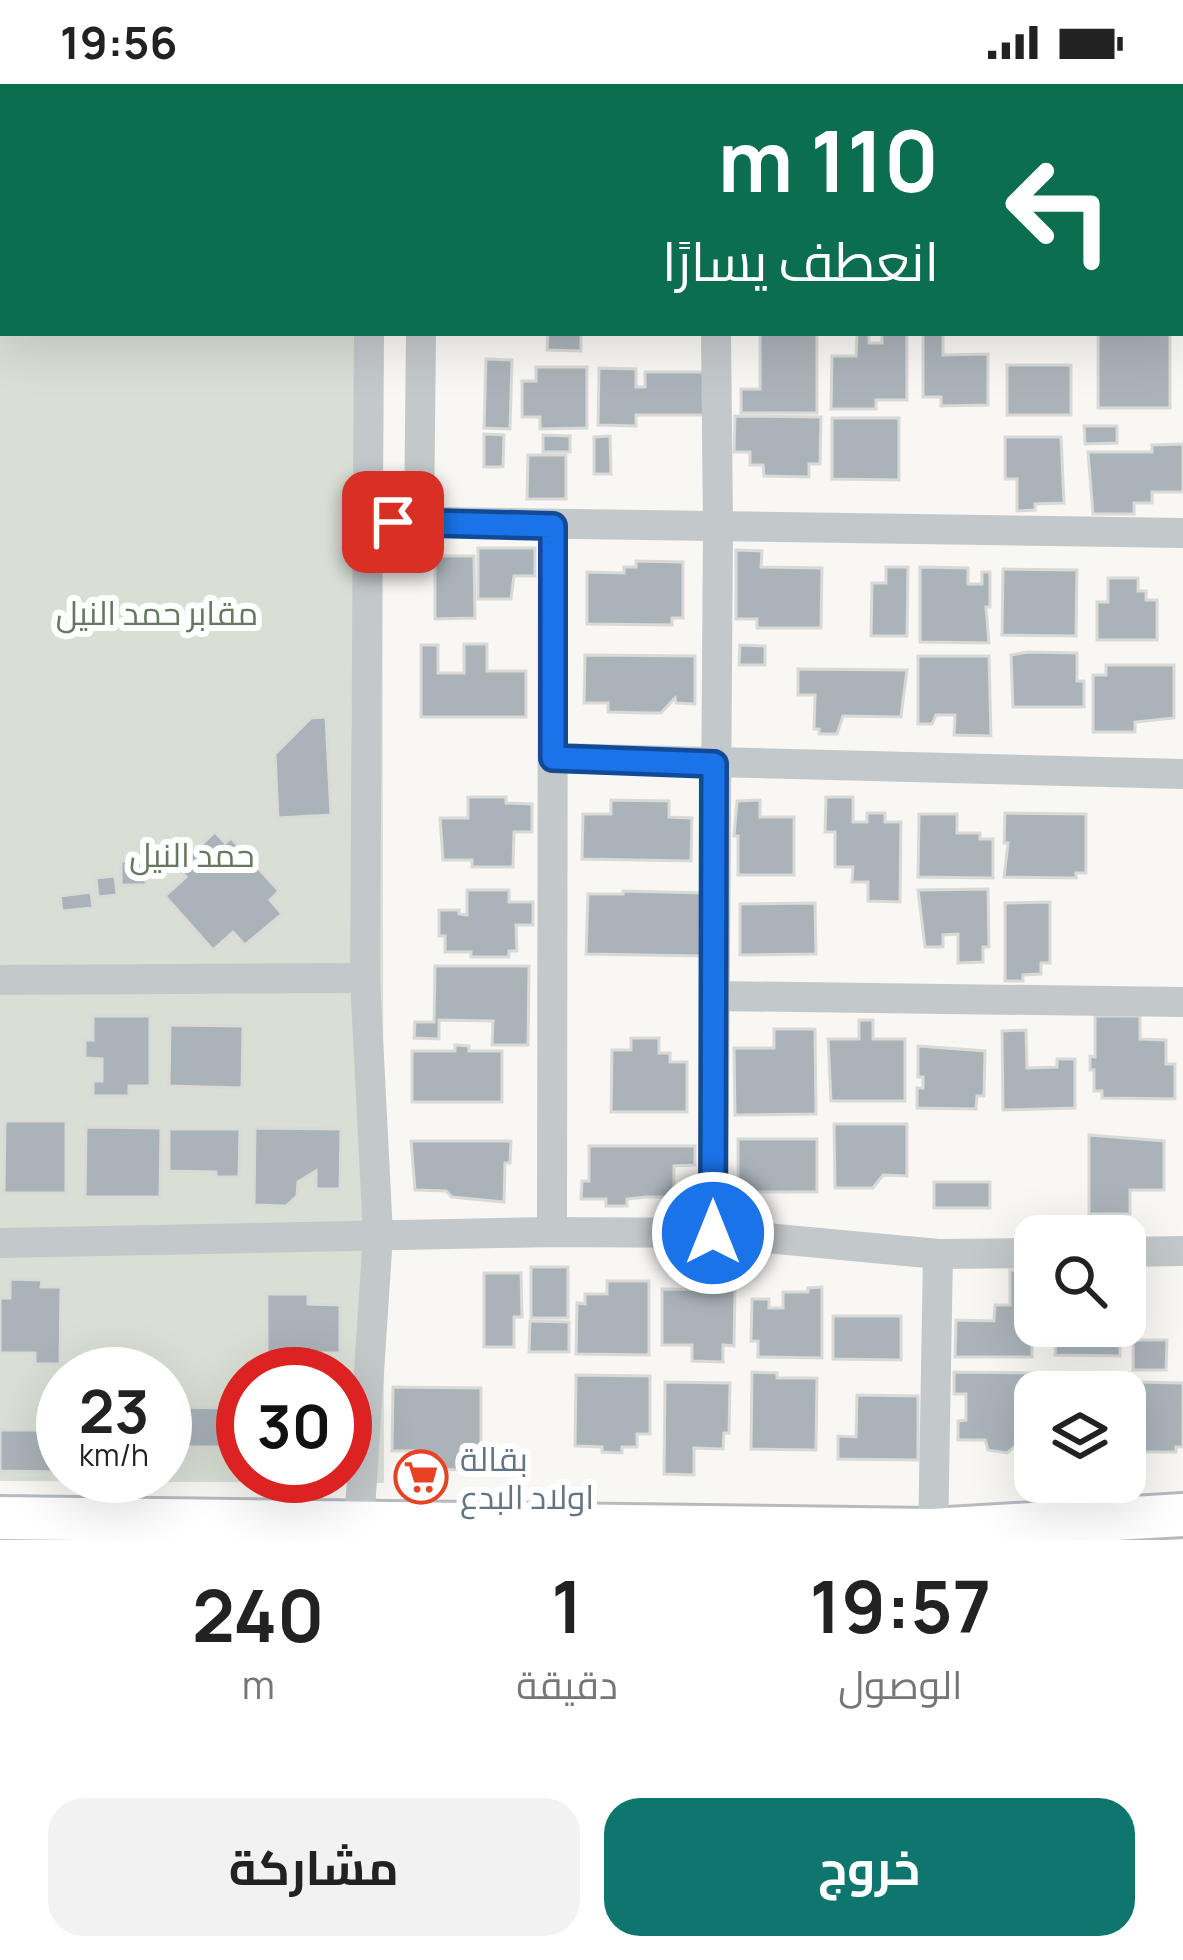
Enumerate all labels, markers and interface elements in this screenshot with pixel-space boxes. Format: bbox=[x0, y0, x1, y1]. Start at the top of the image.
text: 19:56 bbox=[60, 11, 177, 73]
text: 110 m bbox=[718, 102, 939, 217]
icon: left bbox=[981, 132, 1137, 288]
text: انعطف يسارًا bbox=[662, 223, 939, 297]
pin bbox=[342, 471, 444, 573]
icon: arrive bbox=[360, 489, 426, 555]
park label: مقابر حمد النيل bbox=[56, 590, 258, 635]
park label: حمد النيل bbox=[129, 832, 255, 877]
position arrow bbox=[650, 1170, 776, 1296]
map controls bbox=[1014, 1215, 1146, 1503]
button: search bbox=[1014, 1215, 1146, 1347]
speed limit sign: 30 bbox=[216, 1347, 372, 1503]
text: 23 bbox=[79, 1369, 149, 1451]
button: layers bbox=[1014, 1371, 1146, 1503]
text: km/h bbox=[79, 1434, 149, 1475]
place label: بقالة اولاد البدع bbox=[460, 1436, 594, 1520]
supermarket icon: بقالة اولاد البدع bbox=[393, 1449, 449, 1505]
text: 1 bbox=[551, 1556, 583, 1655]
text: 19:57 bbox=[810, 1556, 991, 1655]
text: 240 bbox=[192, 1565, 325, 1664]
text: m bbox=[242, 1657, 275, 1711]
text: دقيقة bbox=[516, 1657, 618, 1711]
text: الوصول bbox=[838, 1657, 963, 1711]
button: مشاركة bbox=[48, 1798, 580, 1936]
button: خروج bbox=[604, 1798, 1135, 1936]

